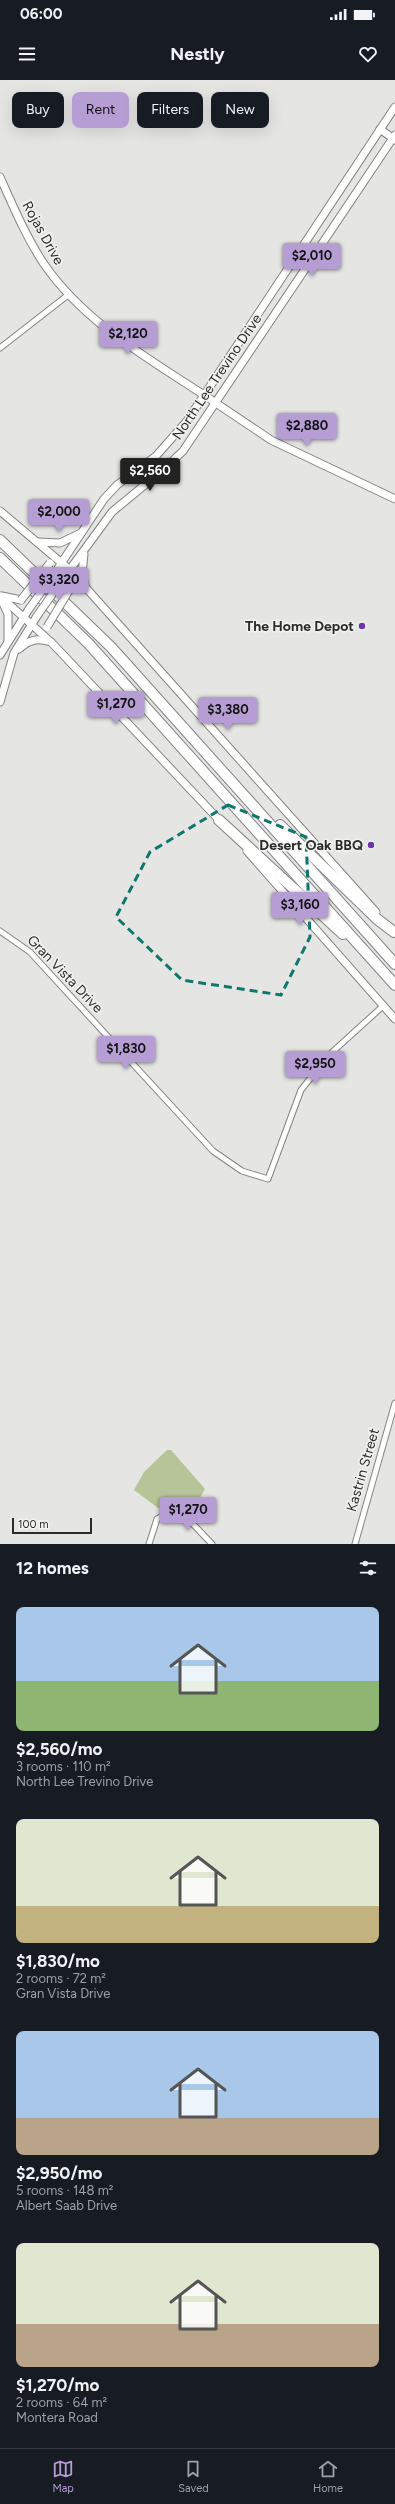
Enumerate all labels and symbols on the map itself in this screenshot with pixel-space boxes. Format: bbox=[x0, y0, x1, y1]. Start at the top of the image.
street label: Rojas Drive bbox=[19, 198, 68, 268]
pin: $2,010 bbox=[279, 243, 345, 277]
street label: North Lee Trevino Drive bbox=[169, 311, 266, 443]
pin: $2,120 bbox=[95, 321, 161, 355]
pin: $2,880 bbox=[274, 413, 340, 447]
pin: $2,560 bbox=[117, 458, 183, 492]
pin: $2,000 bbox=[26, 499, 92, 533]
pin: $3,320 bbox=[26, 567, 92, 601]
place label: The Home Depot bbox=[245, 618, 354, 635]
marker: The Home Depot bbox=[357, 621, 367, 631]
pin: $1,270 bbox=[83, 691, 149, 725]
pin: $3,380 bbox=[195, 697, 261, 731]
place label: Desert Oak BBQ bbox=[259, 837, 363, 854]
marker: Desert Oak BBQ bbox=[366, 840, 376, 850]
pin: $3,160 bbox=[267, 892, 333, 926]
street label: Gran Vista Drive bbox=[24, 932, 107, 1017]
pin: $1,830 bbox=[93, 1036, 159, 1070]
pin: $2,950 bbox=[282, 1051, 348, 1085]
street label: Kastrin Street bbox=[343, 1426, 383, 1514]
pin: $1,270 bbox=[155, 1497, 221, 1531]
scale bar bbox=[12, 1516, 92, 1535]

